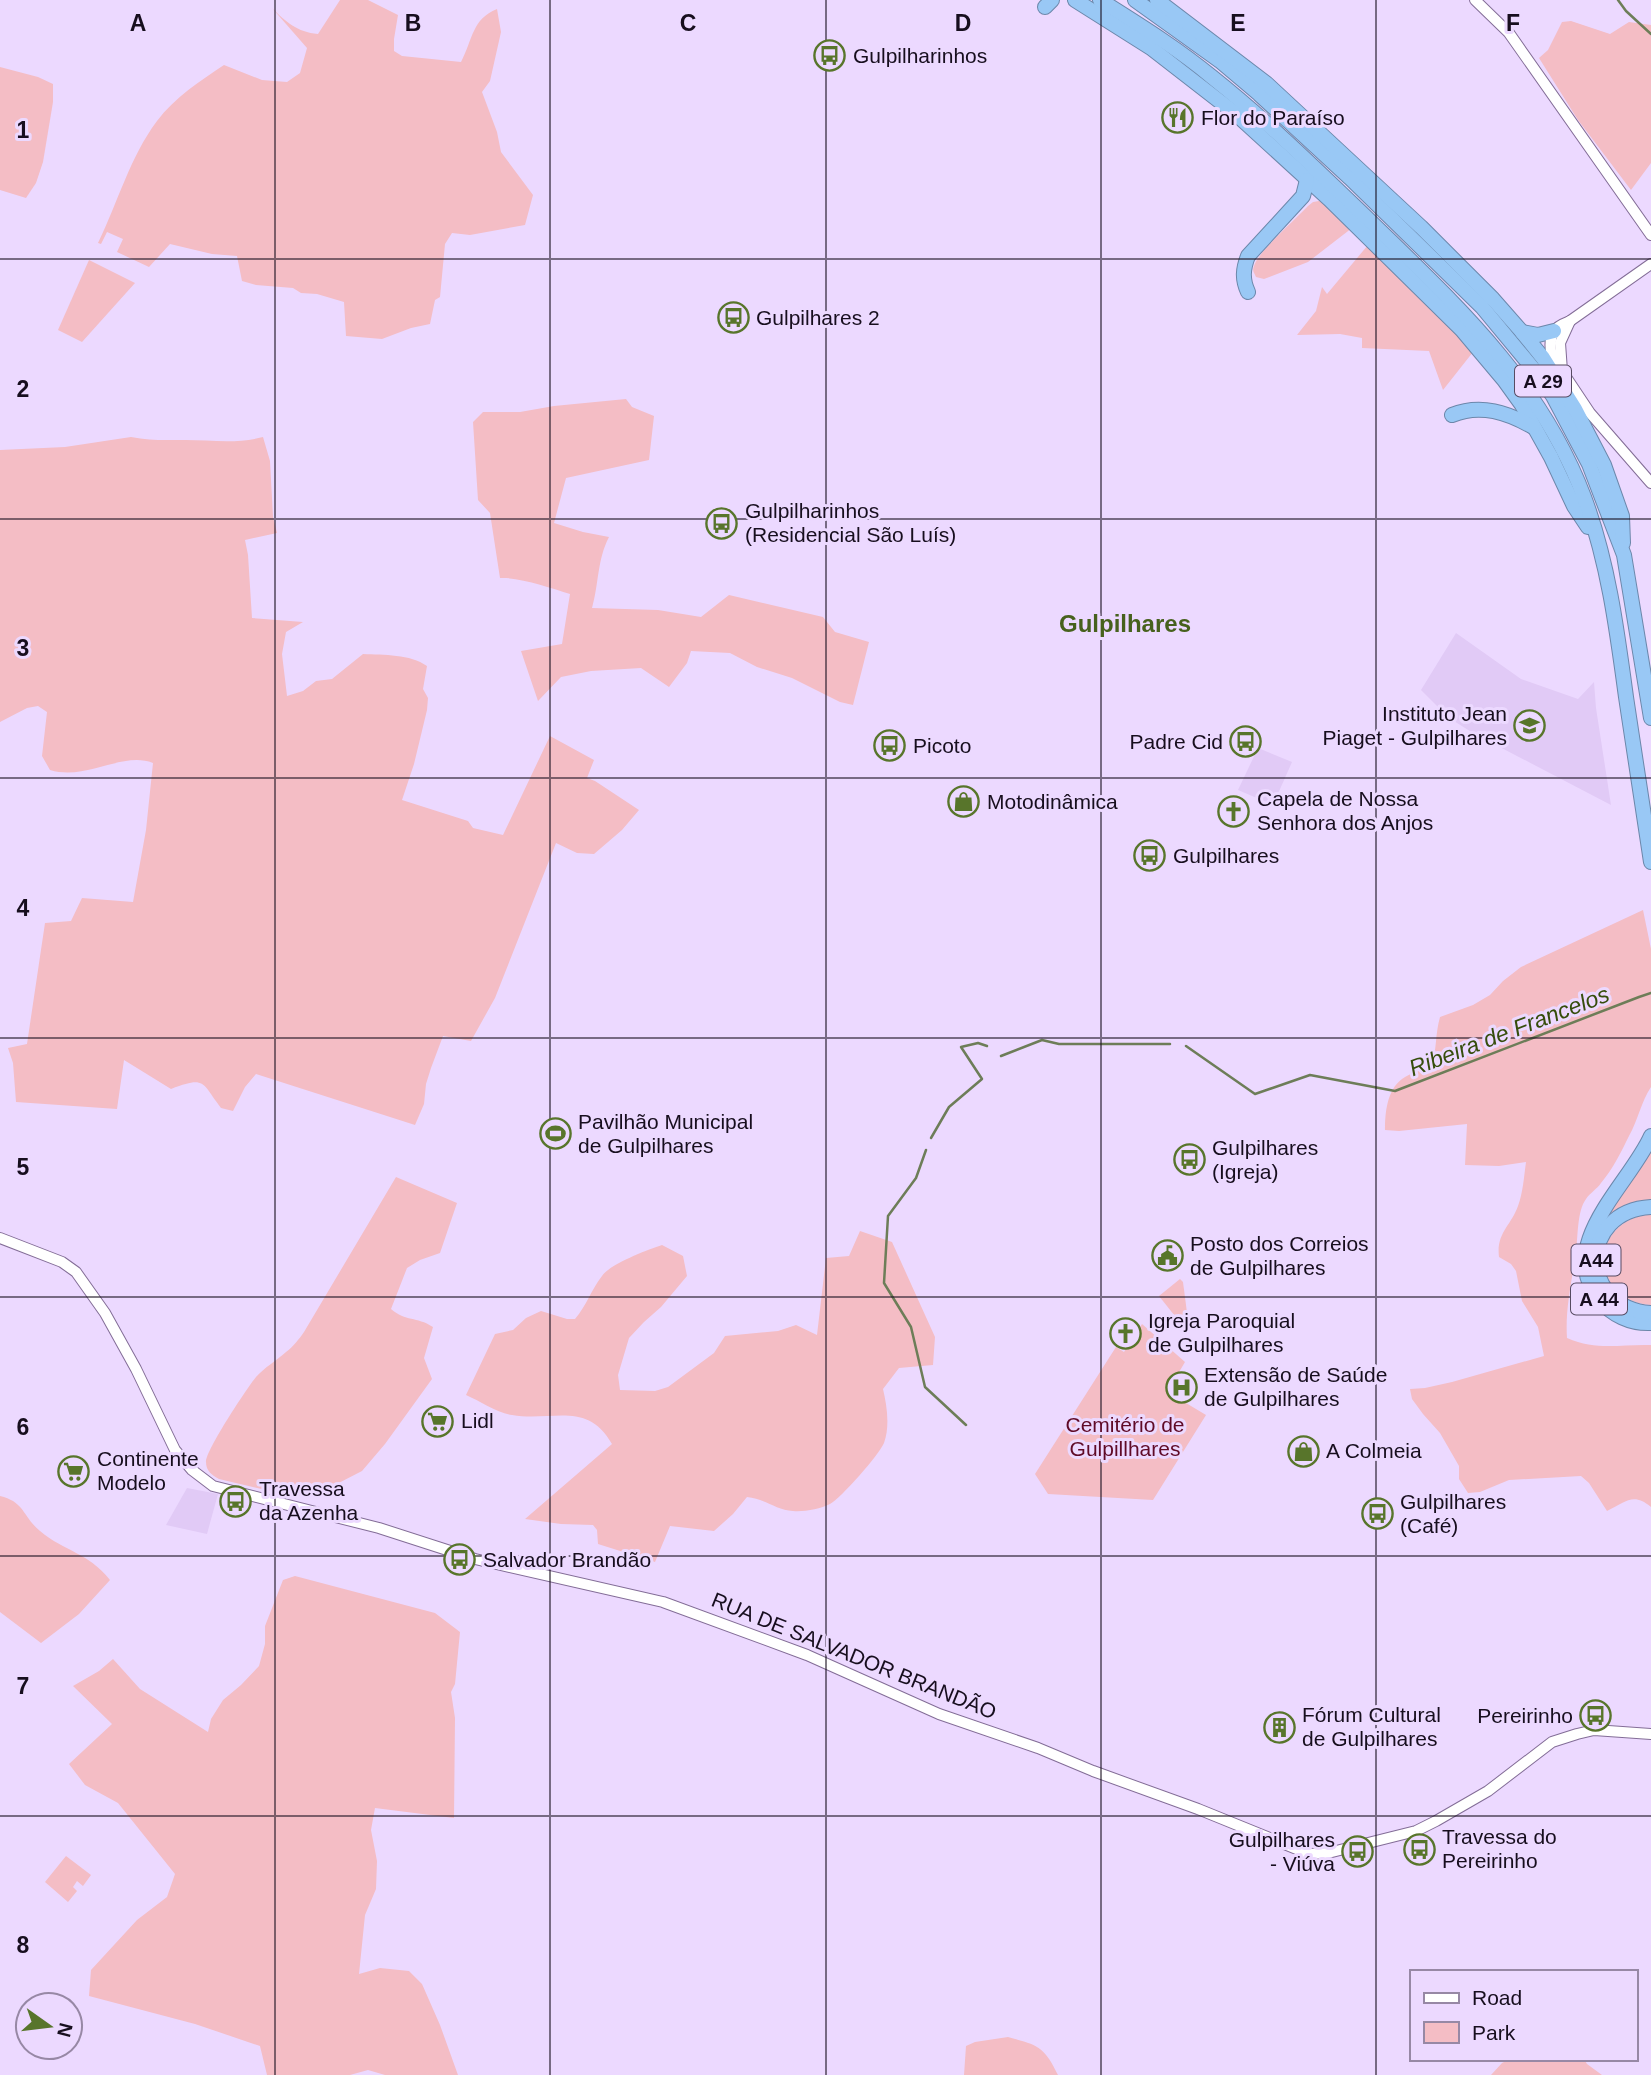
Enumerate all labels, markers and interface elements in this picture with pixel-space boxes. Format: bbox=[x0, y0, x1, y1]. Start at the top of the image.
text: A bbox=[130, 10, 146, 36]
text: B bbox=[405, 10, 421, 36]
text: C bbox=[680, 10, 696, 36]
text: D bbox=[955, 10, 971, 36]
text: E bbox=[1230, 10, 1246, 36]
text: F bbox=[1506, 10, 1520, 36]
bus stop icon: Gulpilharinhos bbox=[813, 39, 847, 73]
place label: Gulpilharinhos bbox=[853, 44, 987, 67]
restaurant icon: Flor do Paraíso bbox=[1161, 101, 1195, 135]
place label: Flor do Paraíso bbox=[1201, 106, 1345, 129]
text: 1 bbox=[17, 117, 30, 143]
bus stop icon: Gulpilhares 2 bbox=[716, 301, 750, 335]
place label: Gulpilhares 2 bbox=[756, 306, 880, 329]
road number: A 29 bbox=[1515, 366, 1571, 396]
text: 2 bbox=[17, 376, 29, 402]
place label: Gulpilharinhos (Residencial São Luís) bbox=[745, 499, 956, 546]
bus stop icon: Gulpilharinhos (Residencial São Luís) bbox=[705, 506, 739, 540]
district label: Gulpilhares bbox=[1059, 610, 1191, 637]
text: 3 bbox=[17, 635, 29, 661]
place label: Instituto Jean Piaget - Gulpilhares bbox=[1323, 702, 1507, 749]
school or university icon: Instituto Jean Piaget - Gulpilhares bbox=[1513, 709, 1547, 743]
bus stop icon: Padre Cid bbox=[1229, 725, 1263, 759]
bus stop icon: Picoto bbox=[873, 729, 907, 763]
place label: Padre Cid bbox=[1130, 730, 1223, 753]
place label: Picoto bbox=[913, 734, 971, 757]
shop icon: Motodinâmica bbox=[947, 785, 981, 819]
place label: Capela de Nossa Senhora dos Anjos bbox=[1257, 787, 1433, 834]
place label: Motodinâmica bbox=[987, 790, 1118, 813]
church icon: Capela de Nossa Senhora dos Anjos bbox=[1217, 794, 1251, 828]
bus stop icon: Gulpilhares bbox=[1133, 839, 1167, 873]
place label: Gulpilhares bbox=[1173, 844, 1279, 867]
text: 4 bbox=[17, 895, 30, 921]
water label: Ribeira de Francelos bbox=[1405, 981, 1613, 1081]
place label: Pavilhão Municipal de Gulpilhares bbox=[578, 1110, 753, 1157]
sports icon: Pavilhão Municipal de Gulpilhares bbox=[538, 1117, 572, 1151]
place label: Gulpilhares (Igreja) bbox=[1212, 1136, 1318, 1183]
bus stop icon: Gulpilhares (Igreja) bbox=[1172, 1143, 1206, 1177]
text: 5 bbox=[17, 1154, 30, 1180]
place label: Posto dos Correios de Gulpilhares bbox=[1190, 1232, 1369, 1279]
public building icon: Posto dos Correios de Gulpilhares bbox=[1150, 1239, 1184, 1273]
road number: A44 bbox=[1572, 1244, 1620, 1276]
road number: A 44 bbox=[1571, 1284, 1627, 1315]
place label: Igreja Paroquial de Gulpilhares bbox=[1148, 1309, 1295, 1356]
church icon: Igreja Paroquial de Gulpilhares bbox=[1108, 1316, 1142, 1350]
place label: Extensão de Saúde de Gulpilhares bbox=[1204, 1363, 1387, 1410]
hospital icon: Extensão de Saúde de Gulpilhares bbox=[1164, 1370, 1198, 1404]
supermarket icon: Lidl bbox=[421, 1404, 455, 1438]
place label: Lidl bbox=[461, 1409, 494, 1432]
park label: Cemitério de Gulpillhares bbox=[1065, 1413, 1185, 1460]
text: 6 bbox=[17, 1414, 29, 1440]
shop icon: A Colmeia bbox=[1286, 1434, 1320, 1468]
place label: A Colmeia bbox=[1326, 1439, 1422, 1462]
place label: Continente Modelo bbox=[97, 1447, 199, 1494]
supermarket icon: Continente Modelo bbox=[57, 1454, 91, 1488]
place label: Travessa da Azenha bbox=[259, 1477, 359, 1524]
bus stop icon: Travessa da Azenha bbox=[219, 1484, 253, 1518]
place label: Gulpilhares (Café) bbox=[1400, 1490, 1506, 1537]
bus stop icon: Gulpilhares (Café) bbox=[1360, 1497, 1394, 1531]
bus stop icon: Salvador Brandão bbox=[443, 1543, 477, 1577]
place label: Salvador Brandão bbox=[483, 1548, 651, 1571]
street label: RUA DE SALVADOR BRANDÃO bbox=[708, 1588, 1000, 1723]
text: 7 bbox=[17, 1673, 29, 1699]
bus stop icon: Pereirinho bbox=[1579, 1699, 1613, 1733]
place label: Fórum Cultural de Gulpilhares bbox=[1302, 1703, 1441, 1750]
place label: Pereirinho bbox=[1477, 1704, 1573, 1727]
building icon: Fórum Cultural de Gulpilhares bbox=[1262, 1710, 1296, 1744]
place label: Travessa do Pereirinho bbox=[1442, 1825, 1557, 1872]
place label: Gulpilhares - Viúva bbox=[1229, 1828, 1335, 1875]
bus stop icon: Travessa do Pereirinho bbox=[1402, 1832, 1436, 1866]
bus stop icon: Gulpilhares - Viúva bbox=[1341, 1835, 1375, 1869]
text: 8 bbox=[17, 1932, 30, 1958]
legend bbox=[1410, 1970, 1637, 2061]
text: Road bbox=[1472, 1986, 1522, 2009]
north arrow bbox=[14, 1991, 84, 2061]
text: N bbox=[53, 2021, 77, 2039]
text: Park bbox=[1472, 2021, 1516, 2044]

